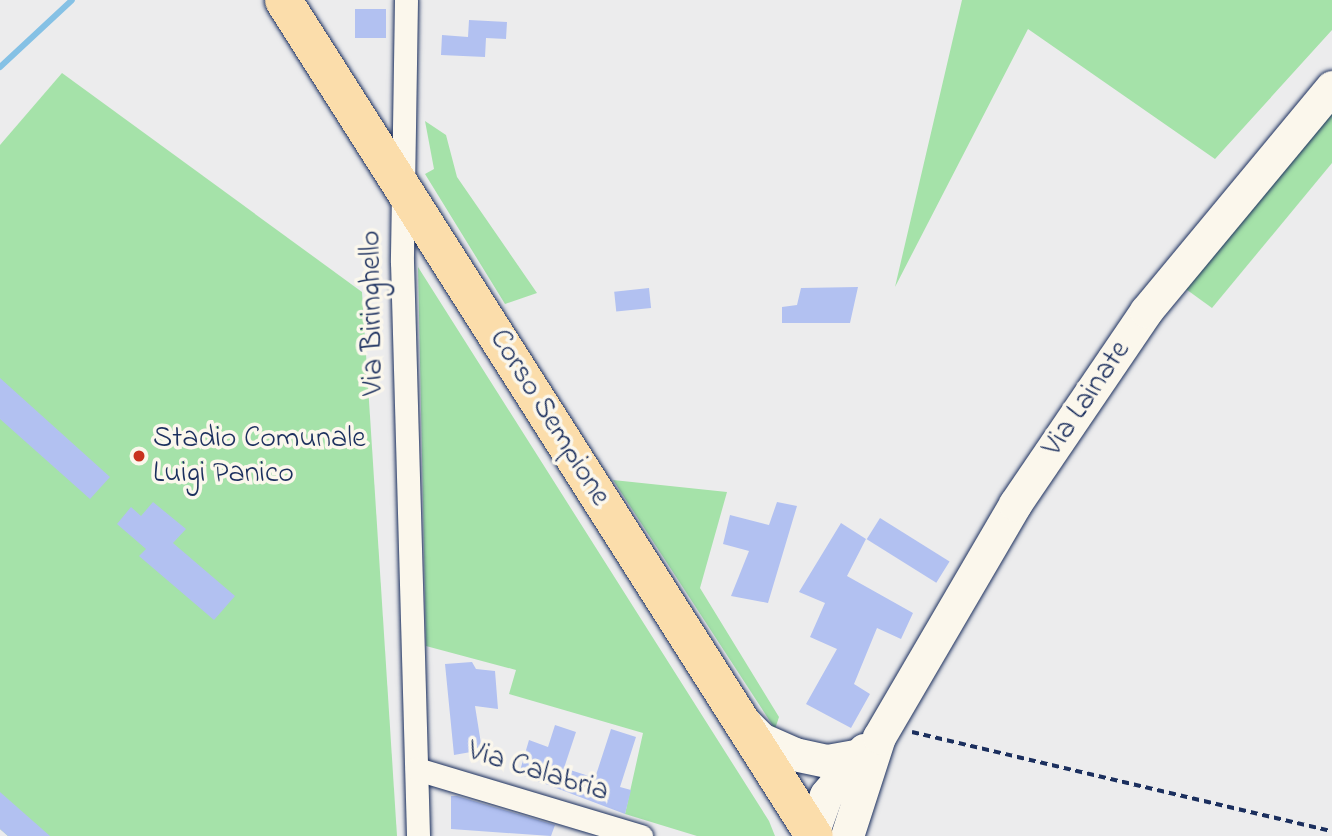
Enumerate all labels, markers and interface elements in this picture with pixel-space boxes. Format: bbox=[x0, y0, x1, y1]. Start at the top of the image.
street label: Via Biringhello bbox=[354, 230, 392, 396]
street label: Corso Sempione bbox=[480, 323, 618, 513]
street label: Via Lainate bbox=[1035, 334, 1139, 464]
place label: Stadio Comunale Luigi Panico bbox=[153, 421, 366, 491]
marker: Stadio Comunale Luigi Panico bbox=[131, 448, 147, 464]
street label: Via Calabria bbox=[463, 734, 613, 810]

